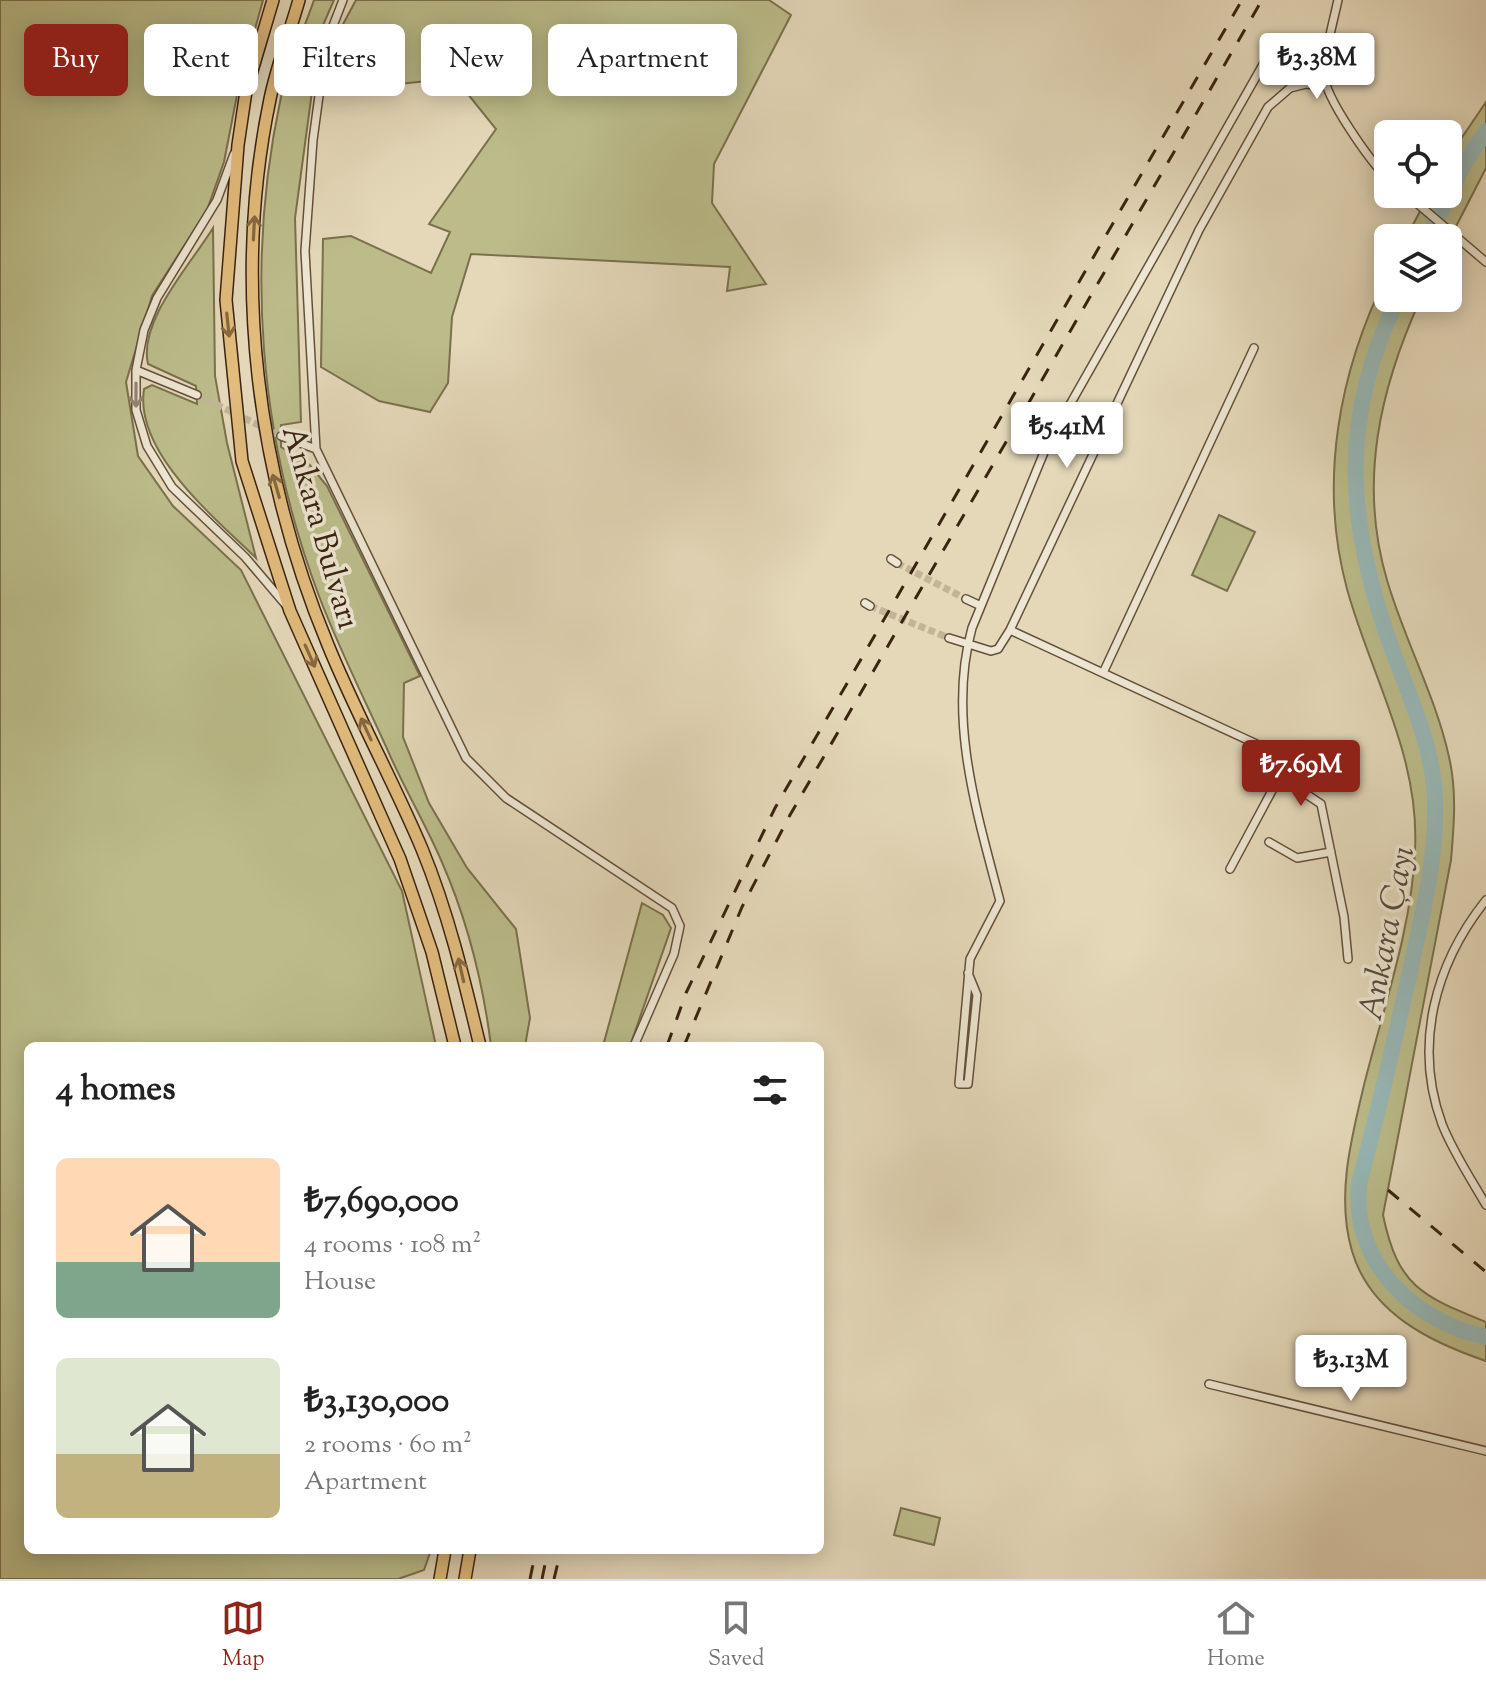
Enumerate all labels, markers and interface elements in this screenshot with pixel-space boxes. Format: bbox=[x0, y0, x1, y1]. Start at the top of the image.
chip: Buy bbox=[24, 24, 128, 96]
chip: Rent bbox=[144, 24, 258, 96]
chip: Filters bbox=[274, 24, 405, 96]
chip: New bbox=[421, 24, 532, 96]
chip: Apartment bbox=[548, 24, 737, 96]
pin: ₺3.38M bbox=[1252, 33, 1382, 101]
text: ₺3.38M bbox=[1277, 40, 1357, 77]
map controls bbox=[1374, 120, 1462, 312]
button: locate bbox=[1374, 120, 1462, 208]
one-way arrow bbox=[247, 215, 262, 242]
button: layers bbox=[1374, 224, 1462, 312]
one-way arrow bbox=[221, 311, 236, 338]
one-way arrow bbox=[128, 381, 144, 408]
pin: ₺5.41M bbox=[1002, 402, 1132, 470]
text: ₺5.41M bbox=[1029, 409, 1105, 446]
street label: Ankara Bulvarı bbox=[268, 421, 370, 635]
one-way arrow bbox=[268, 473, 283, 499]
one-way arrow bbox=[303, 644, 318, 668]
one-way arrow bbox=[358, 717, 373, 741]
pin: ₺7.69M bbox=[1236, 740, 1366, 808]
text: ₺7.69M bbox=[1260, 747, 1342, 784]
water label: Ankara Çayı bbox=[1348, 842, 1429, 1025]
one-way arrow bbox=[453, 958, 468, 984]
text: 4 homes bbox=[56, 1066, 176, 1115]
icon: filters bbox=[748, 1068, 792, 1112]
text: ₺7,690,000 bbox=[304, 1178, 459, 1227]
icon: home bbox=[120, 1190, 216, 1286]
text: 4 rooms · 108 m² bbox=[304, 1227, 481, 1264]
text: House bbox=[304, 1264, 376, 1301]
pin: ₺3.13M bbox=[1286, 1335, 1416, 1403]
text: ₺3.13M bbox=[1313, 1342, 1389, 1379]
text: ₺3,130,000 bbox=[304, 1378, 449, 1427]
icon: home bbox=[120, 1390, 216, 1486]
text: 2 rooms · 60 m² bbox=[304, 1427, 472, 1464]
text: Apartment bbox=[304, 1464, 427, 1501]
tab: Map bbox=[221, 1596, 265, 1676]
tab: Saved bbox=[708, 1596, 764, 1676]
tab: Home bbox=[1207, 1596, 1265, 1676]

